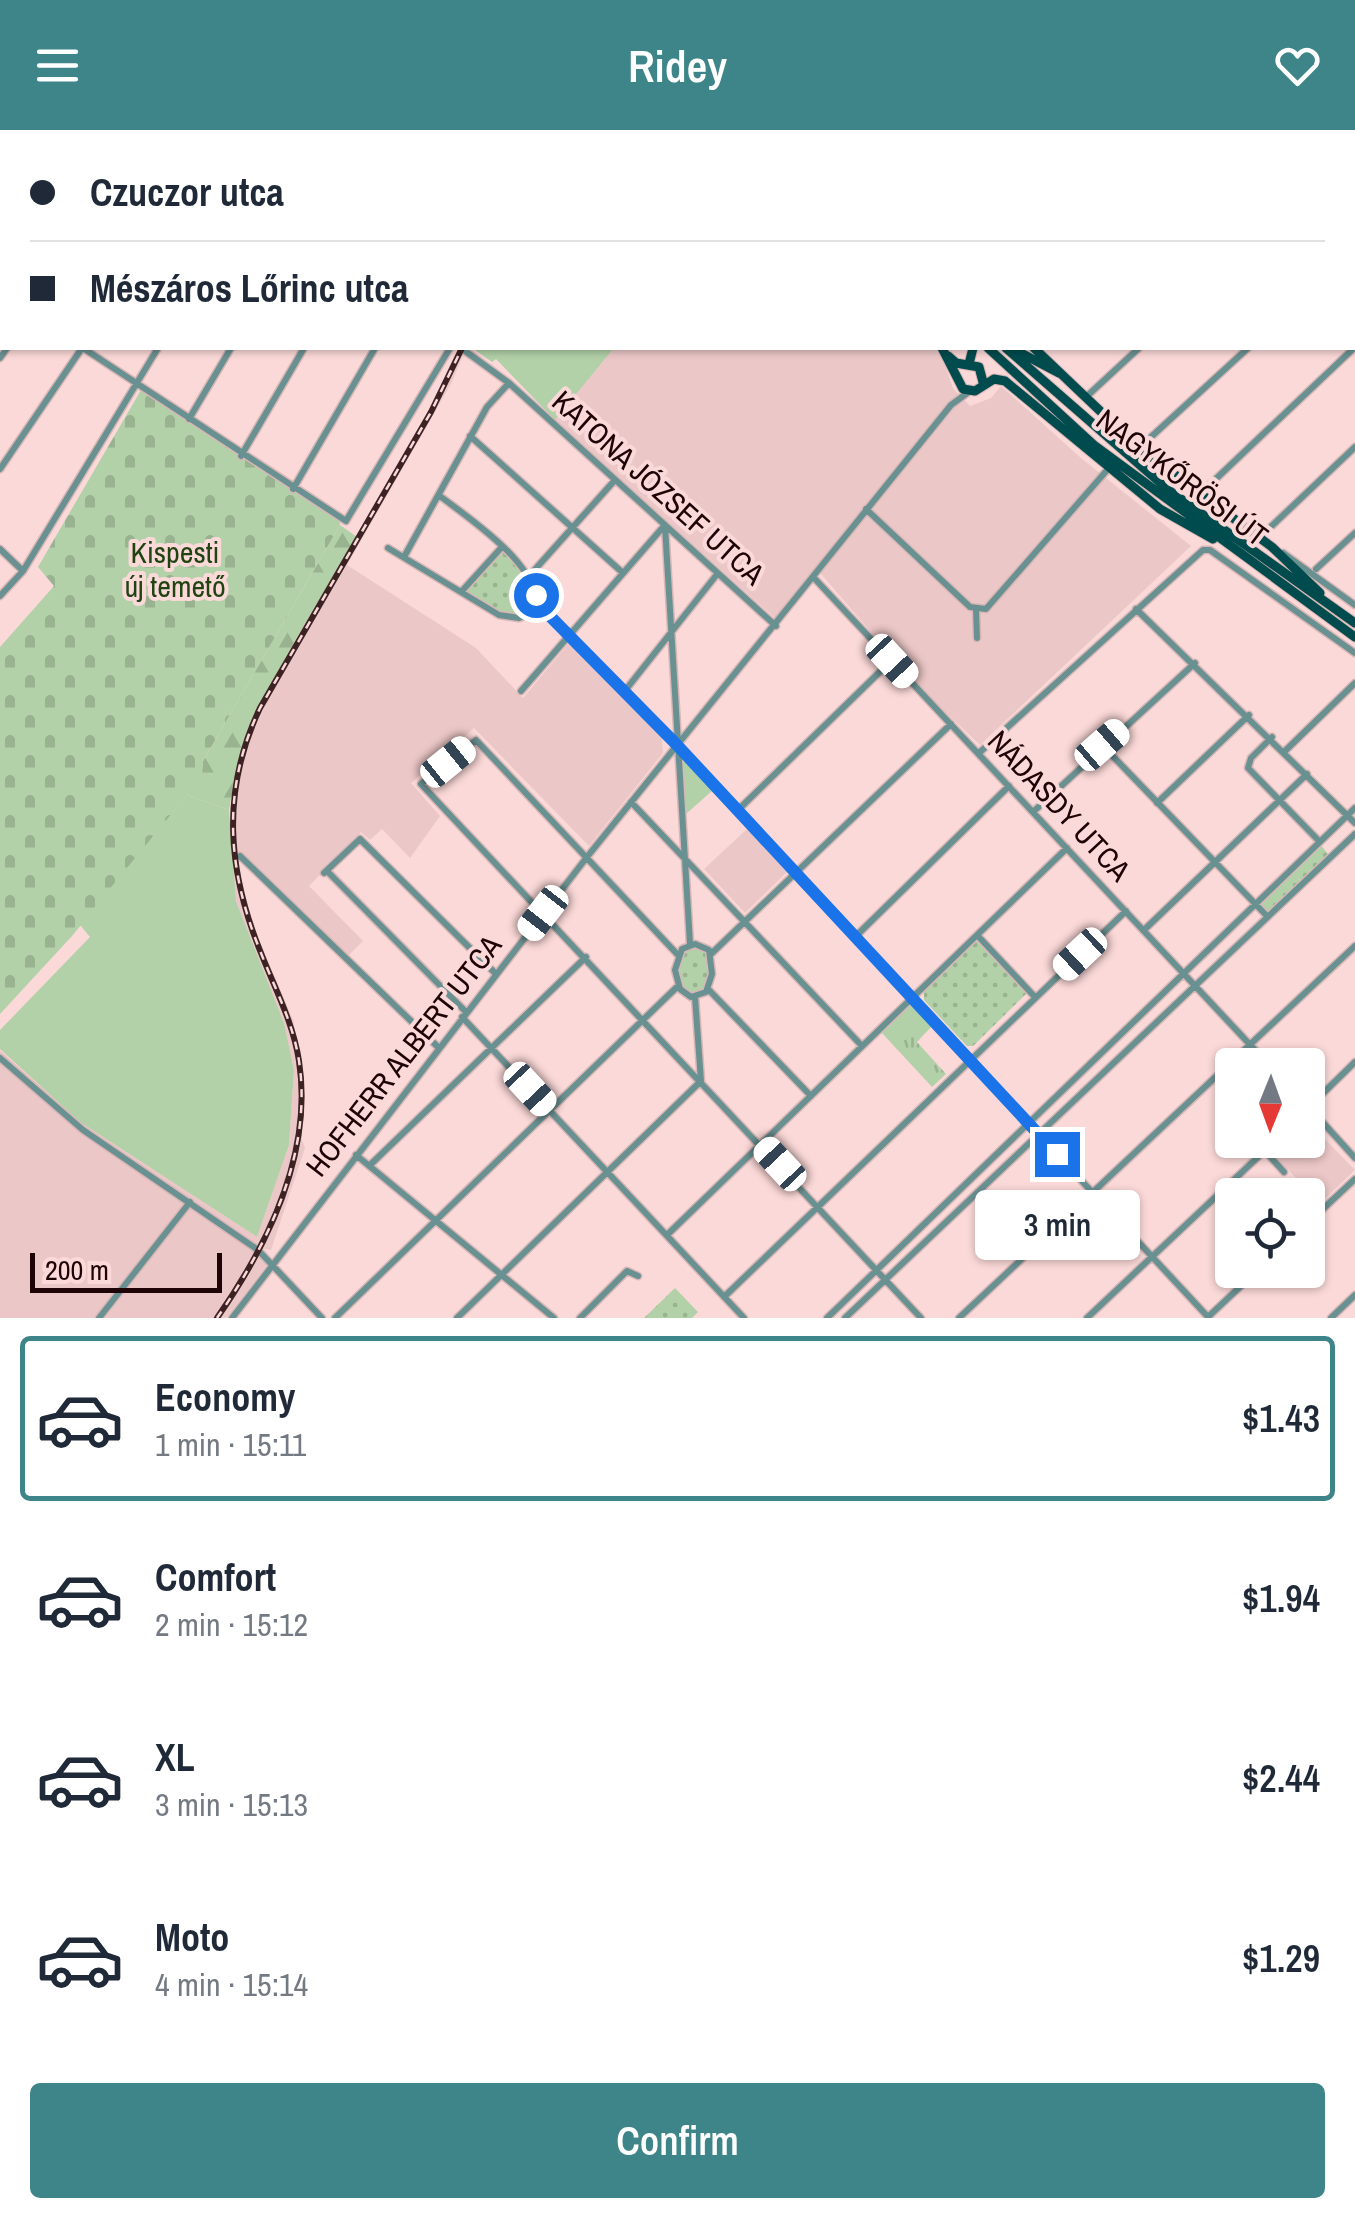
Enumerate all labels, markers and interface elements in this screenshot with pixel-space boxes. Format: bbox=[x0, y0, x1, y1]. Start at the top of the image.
text: Ridey bbox=[628, 35, 727, 96]
icon: menu bbox=[30, 38, 85, 93]
icon: heart bbox=[1270, 38, 1325, 93]
text: Czuczor utca bbox=[90, 167, 284, 218]
text: Mészáros Lőrinc utca bbox=[90, 263, 409, 314]
street label: KATONA JÓZSEF UTCA bbox=[544, 381, 774, 594]
street label: NAGYKŐRÖSI ÚT bbox=[1089, 400, 1277, 555]
park label: Kispesti új temető bbox=[124, 532, 226, 606]
route start bbox=[514, 573, 559, 618]
car bbox=[861, 629, 923, 693]
car bbox=[1070, 714, 1134, 776]
street label: NÁDASDY UTCA bbox=[980, 721, 1140, 890]
car bbox=[415, 731, 481, 793]
car bbox=[513, 880, 573, 946]
car bbox=[1048, 923, 1112, 985]
street label: HOFHERR ALBERT UTCA bbox=[296, 926, 510, 1184]
north arrow bbox=[1215, 1048, 1325, 1158]
map controls bbox=[1215, 1048, 1325, 1288]
car bbox=[499, 1057, 561, 1121]
car bbox=[749, 1132, 811, 1196]
route end bbox=[1035, 1132, 1080, 1177]
button: locate bbox=[1215, 1178, 1325, 1288]
callout: 3 min bbox=[974, 1189, 1140, 1259]
text: 3 min bbox=[1024, 1203, 1091, 1246]
scale bar bbox=[30, 1248, 222, 1292]
text: 200 m bbox=[45, 1251, 109, 1289]
text: Economy bbox=[155, 1372, 295, 1423]
icon: car bbox=[35, 1374, 125, 1464]
text: $1.43 bbox=[1242, 1393, 1320, 1444]
text: 1 min · 15:11 bbox=[155, 1423, 306, 1466]
text: Comfort bbox=[155, 1552, 276, 1603]
icon: car bbox=[35, 1554, 125, 1644]
text: $1.94 bbox=[1242, 1573, 1320, 1624]
text: 2 min · 15:12 bbox=[155, 1603, 308, 1646]
text: XL bbox=[155, 1732, 195, 1783]
icon: car bbox=[35, 1734, 125, 1824]
text: $2.44 bbox=[1242, 1753, 1320, 1804]
text: 3 min · 15:13 bbox=[155, 1783, 308, 1826]
text: Moto bbox=[155, 1912, 229, 1963]
icon: car bbox=[35, 1914, 125, 2004]
text: $1.29 bbox=[1242, 1933, 1320, 1984]
text: 4 min · 15:14 bbox=[155, 1963, 308, 2006]
button: Confirm bbox=[30, 2083, 1325, 2198]

